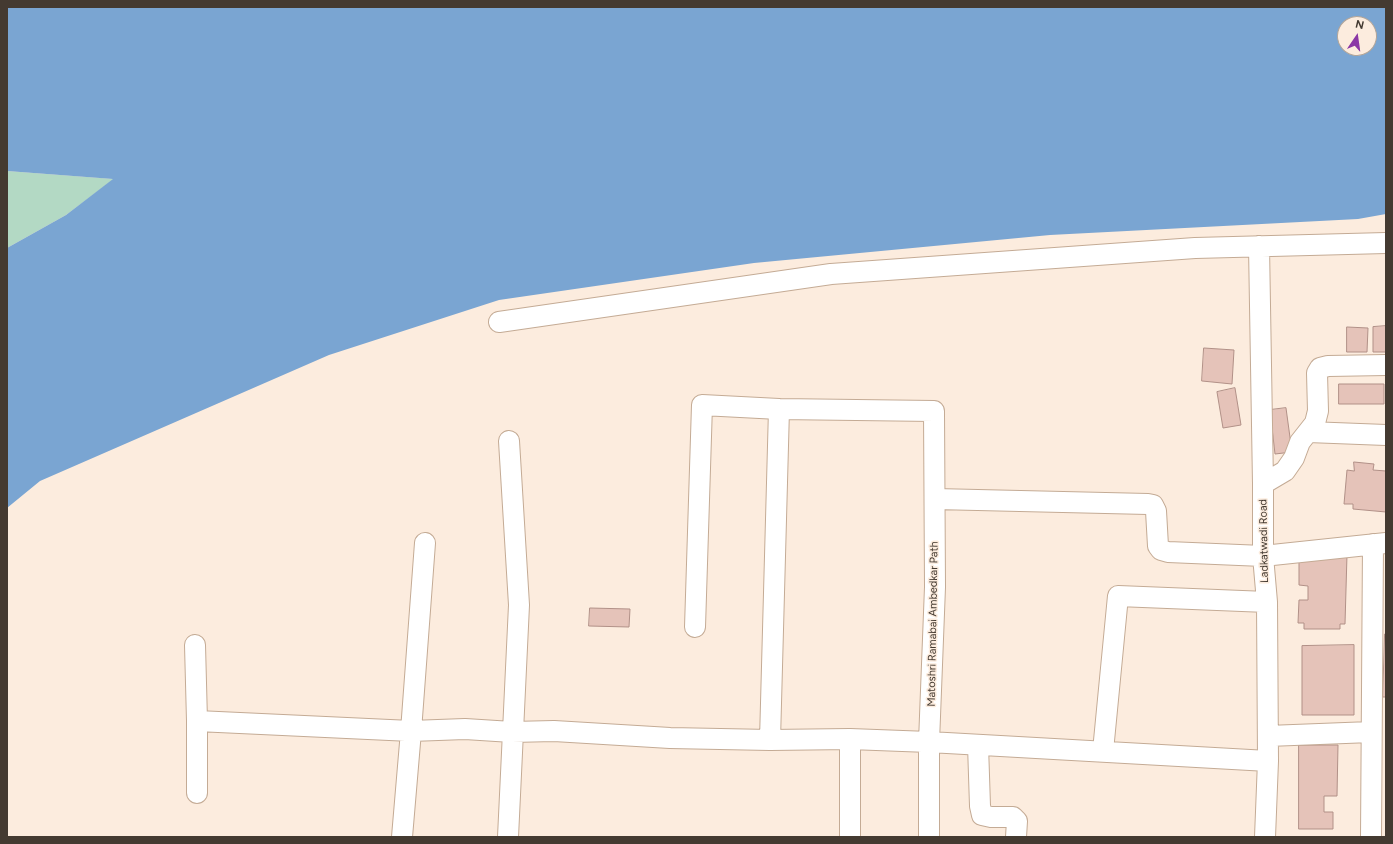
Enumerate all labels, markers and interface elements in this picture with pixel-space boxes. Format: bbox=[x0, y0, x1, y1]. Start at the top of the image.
north arrow bbox=[1337, 16, 1377, 56]
text: N bbox=[1354, 18, 1365, 32]
street label: Ladkatwadi Road bbox=[1257, 499, 1271, 583]
street label: Matoshri Ramabai Ambedkar Path bbox=[925, 541, 941, 707]

